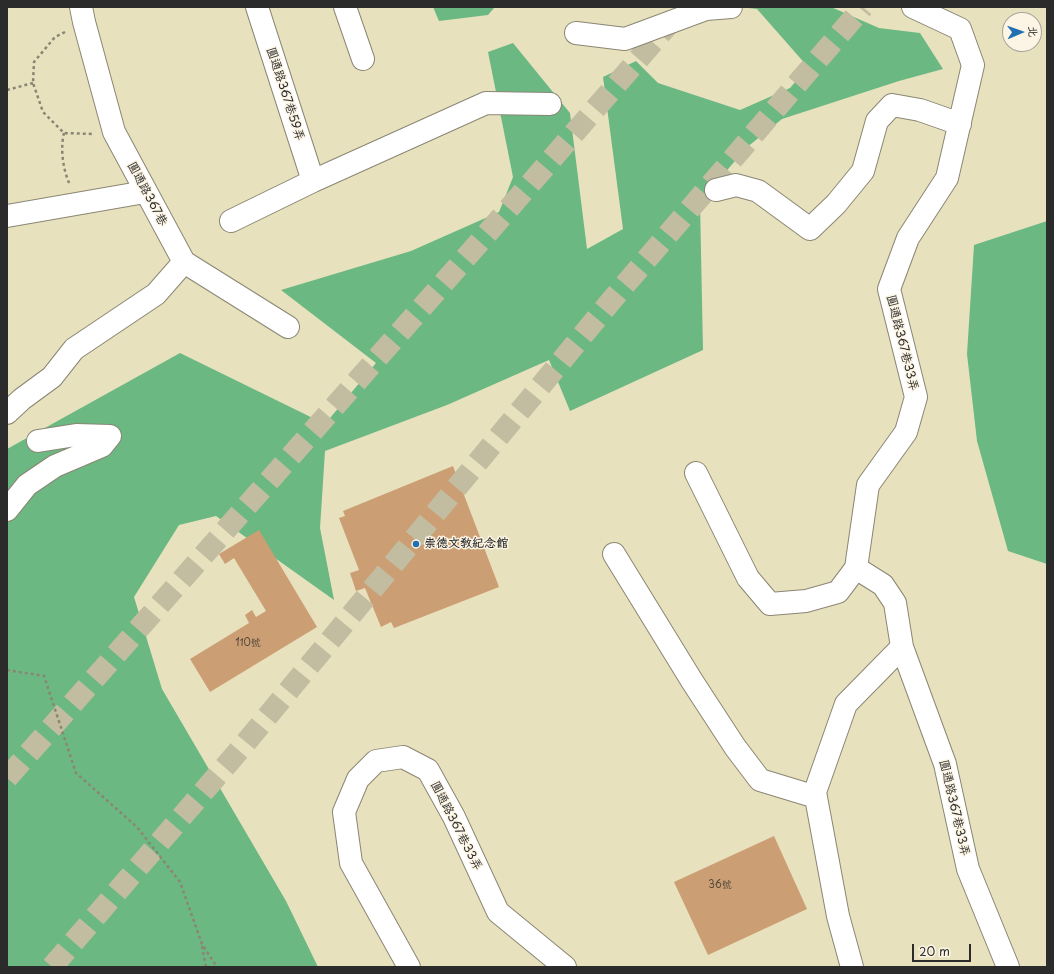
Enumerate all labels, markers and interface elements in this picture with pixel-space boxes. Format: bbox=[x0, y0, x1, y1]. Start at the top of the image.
north arrow bbox=[1002, 12, 1042, 52]
text: 北 bbox=[1025, 26, 1042, 37]
street label: 圓通路367巷59弄 bbox=[263, 45, 307, 143]
street label: 圓通路367巷 bbox=[124, 159, 170, 229]
street label: 圓通路367巷33弄 bbox=[883, 294, 921, 392]
place label: 崇德文教紀念館 bbox=[424, 537, 508, 551]
marker: 崇德文教紀念館 bbox=[411, 539, 421, 549]
house number: 110號 bbox=[235, 637, 261, 649]
street label: 圓通路367巷33弄 bbox=[936, 758, 972, 858]
street label: 圓通路367巷33弄 bbox=[427, 779, 485, 873]
house number: 36號 bbox=[708, 879, 732, 891]
scale bar bbox=[914, 936, 973, 962]
text: 20 m bbox=[919, 942, 950, 960]

